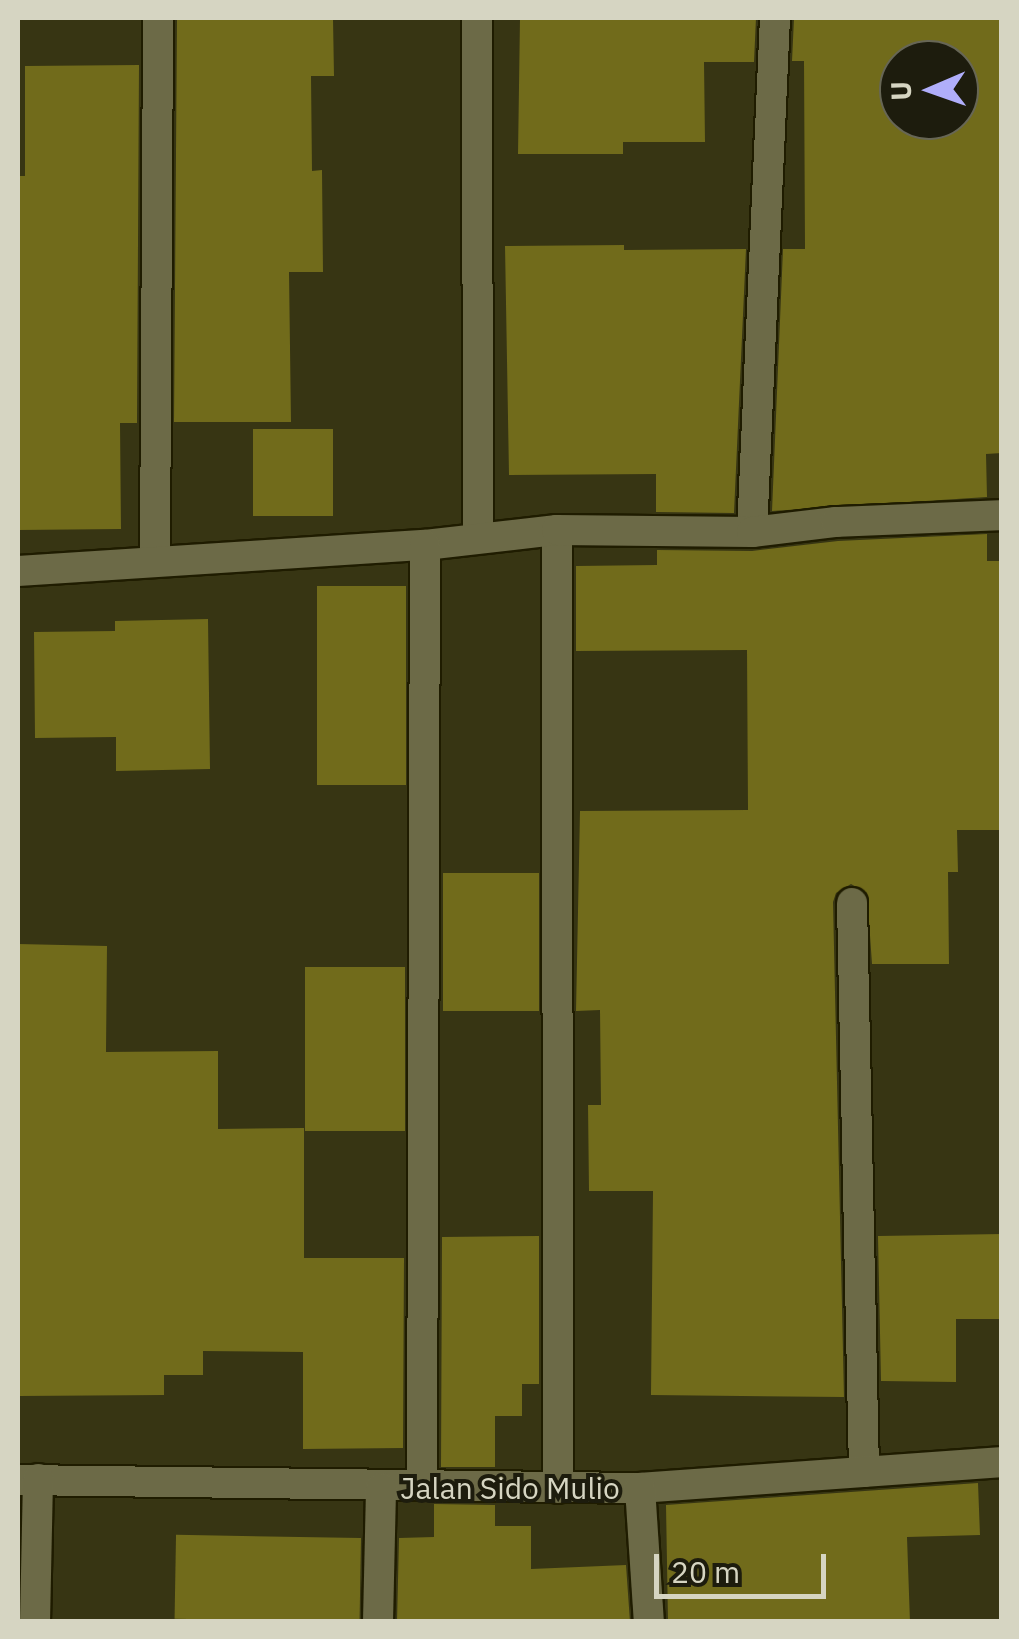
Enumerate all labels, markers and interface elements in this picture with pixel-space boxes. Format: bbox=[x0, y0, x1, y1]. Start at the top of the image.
north arrow bbox=[879, 40, 979, 140]
text: U bbox=[882, 81, 919, 101]
street label: Jalan Sido Mulio bbox=[400, 1470, 620, 1506]
scale bar bbox=[659, 1534, 832, 1596]
text: 20 m bbox=[671, 1552, 740, 1591]

